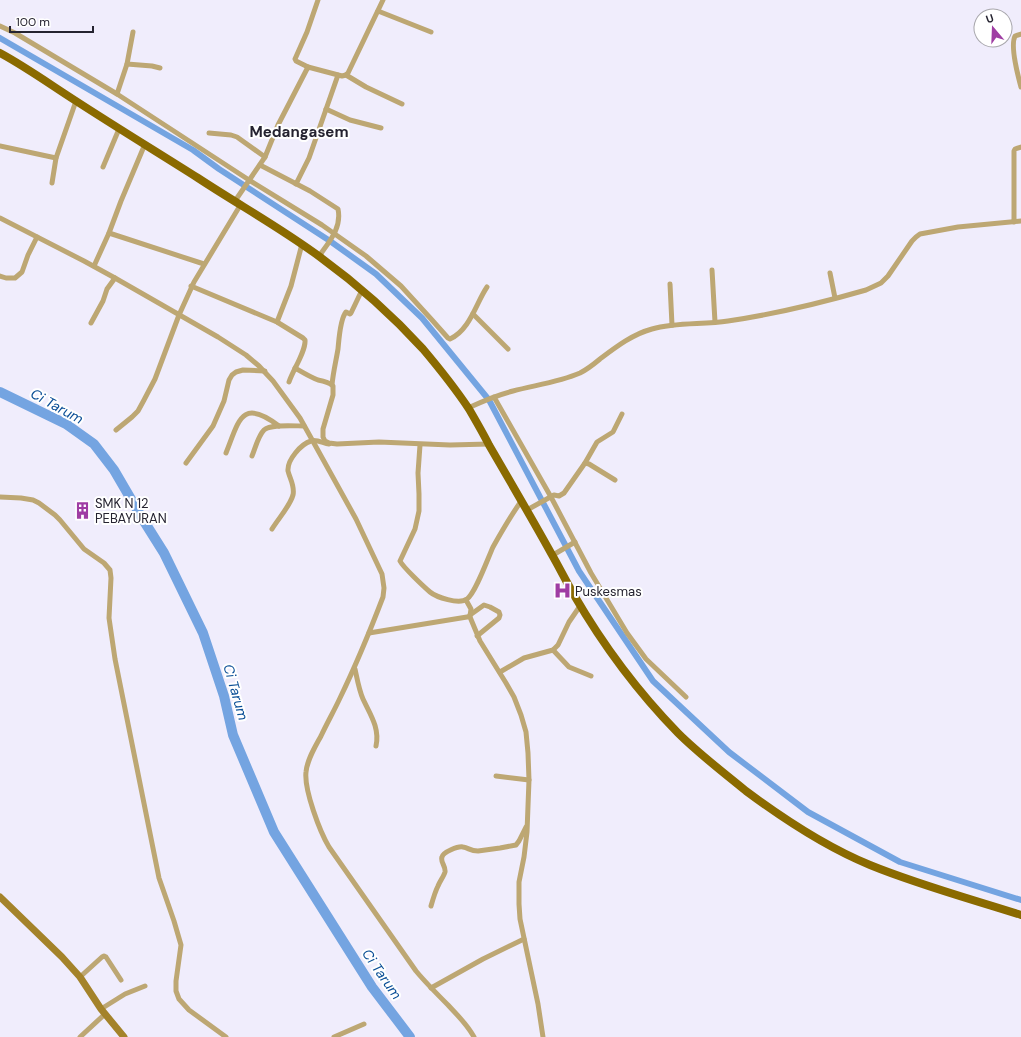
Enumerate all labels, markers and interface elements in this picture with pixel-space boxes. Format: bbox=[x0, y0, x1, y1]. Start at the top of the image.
scale bar bbox=[10, 8, 93, 34]
north arrow bbox=[973, 8, 1013, 48]
text: U bbox=[984, 11, 996, 26]
text: 100 m bbox=[16, 14, 50, 30]
district label: Medangasem bbox=[249, 122, 349, 142]
water label: Ci Tarum bbox=[27, 384, 87, 428]
place label: SMK N 12 PEBAYURAN bbox=[95, 495, 167, 527]
building icon: SMK N 12 PEBAYURAN bbox=[72, 500, 92, 520]
hospital icon: Puskesmas bbox=[552, 581, 572, 601]
place label: Puskesmas bbox=[575, 583, 642, 600]
water label: Ci Tarum bbox=[219, 662, 253, 722]
water label: Ci Tarum bbox=[358, 945, 406, 1003]

